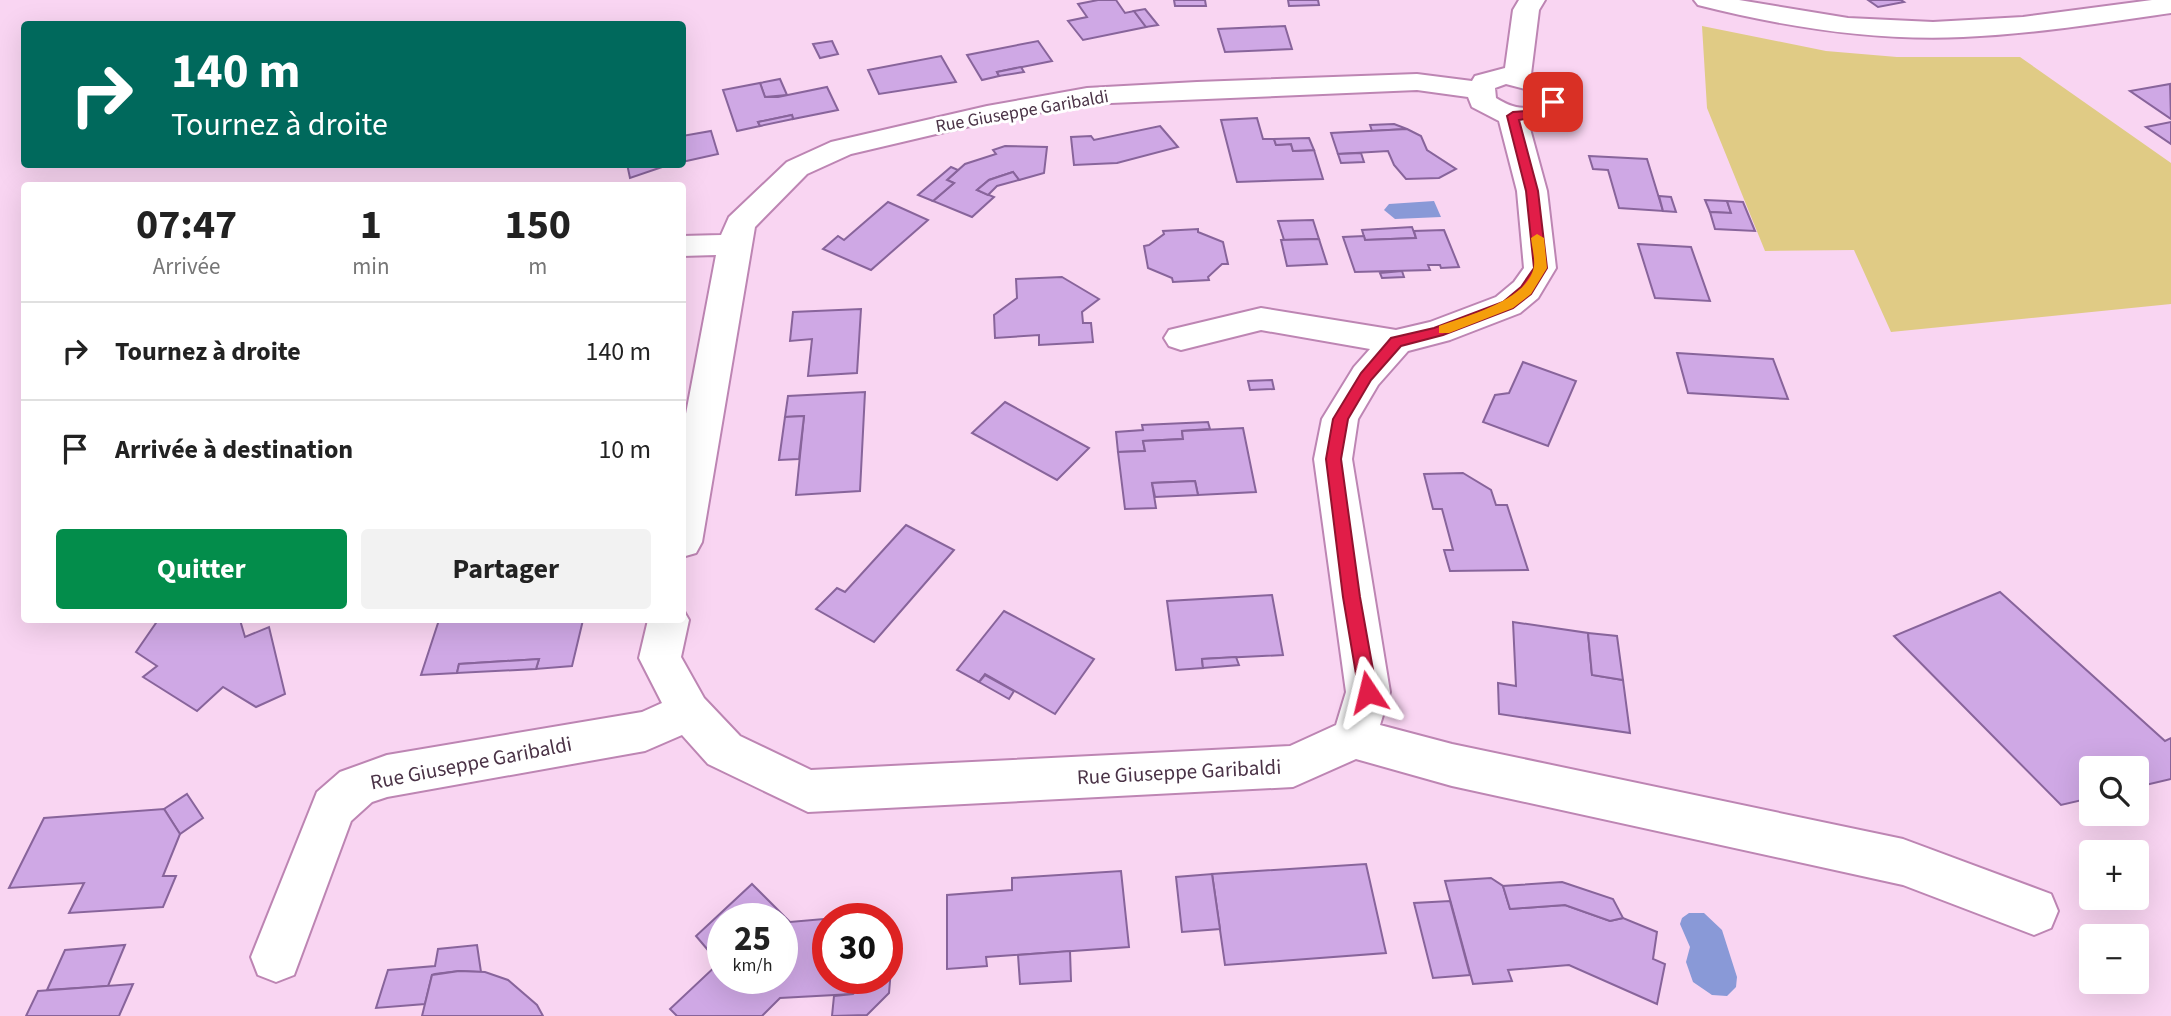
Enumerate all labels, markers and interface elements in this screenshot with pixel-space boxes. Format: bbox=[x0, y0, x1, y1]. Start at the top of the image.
text: 140 m bbox=[171, 37, 300, 107]
icon: right bbox=[56, 49, 147, 140]
pin bbox=[1523, 72, 1583, 132]
icon: arrive bbox=[1534, 83, 1572, 121]
street label: Rue Giuseppe Garibaldi bbox=[933, 84, 1111, 139]
text: Tournez à droite bbox=[171, 102, 388, 148]
text: 07:47 bbox=[136, 195, 237, 255]
text: 1 bbox=[360, 195, 382, 255]
text: 150 bbox=[504, 195, 571, 255]
text: Arrivée bbox=[153, 250, 220, 283]
text: min bbox=[352, 250, 390, 283]
text: m bbox=[528, 250, 547, 283]
icon: right bbox=[56, 332, 94, 370]
text: Tournez à droite bbox=[115, 333, 301, 370]
text: 140 m bbox=[585, 333, 651, 370]
icon: arrive bbox=[56, 430, 94, 468]
text: Arrivée à destination bbox=[115, 431, 353, 468]
text: 10 m bbox=[598, 431, 651, 468]
button: Quitter bbox=[56, 529, 347, 609]
button: Partager bbox=[361, 529, 651, 609]
position arrow bbox=[1331, 655, 1405, 729]
street label: Rue Giuseppe Garibaldi bbox=[368, 729, 574, 797]
street label: Rue Giuseppe Garibaldi bbox=[1076, 752, 1282, 792]
map controls bbox=[2079, 756, 2149, 994]
button: search bbox=[2079, 756, 2149, 826]
button: + bbox=[2079, 840, 2149, 910]
speed limit sign: 30 bbox=[812, 903, 903, 994]
text: 25 bbox=[734, 914, 771, 964]
button: − bbox=[2079, 924, 2149, 994]
text: km/h bbox=[733, 953, 772, 978]

